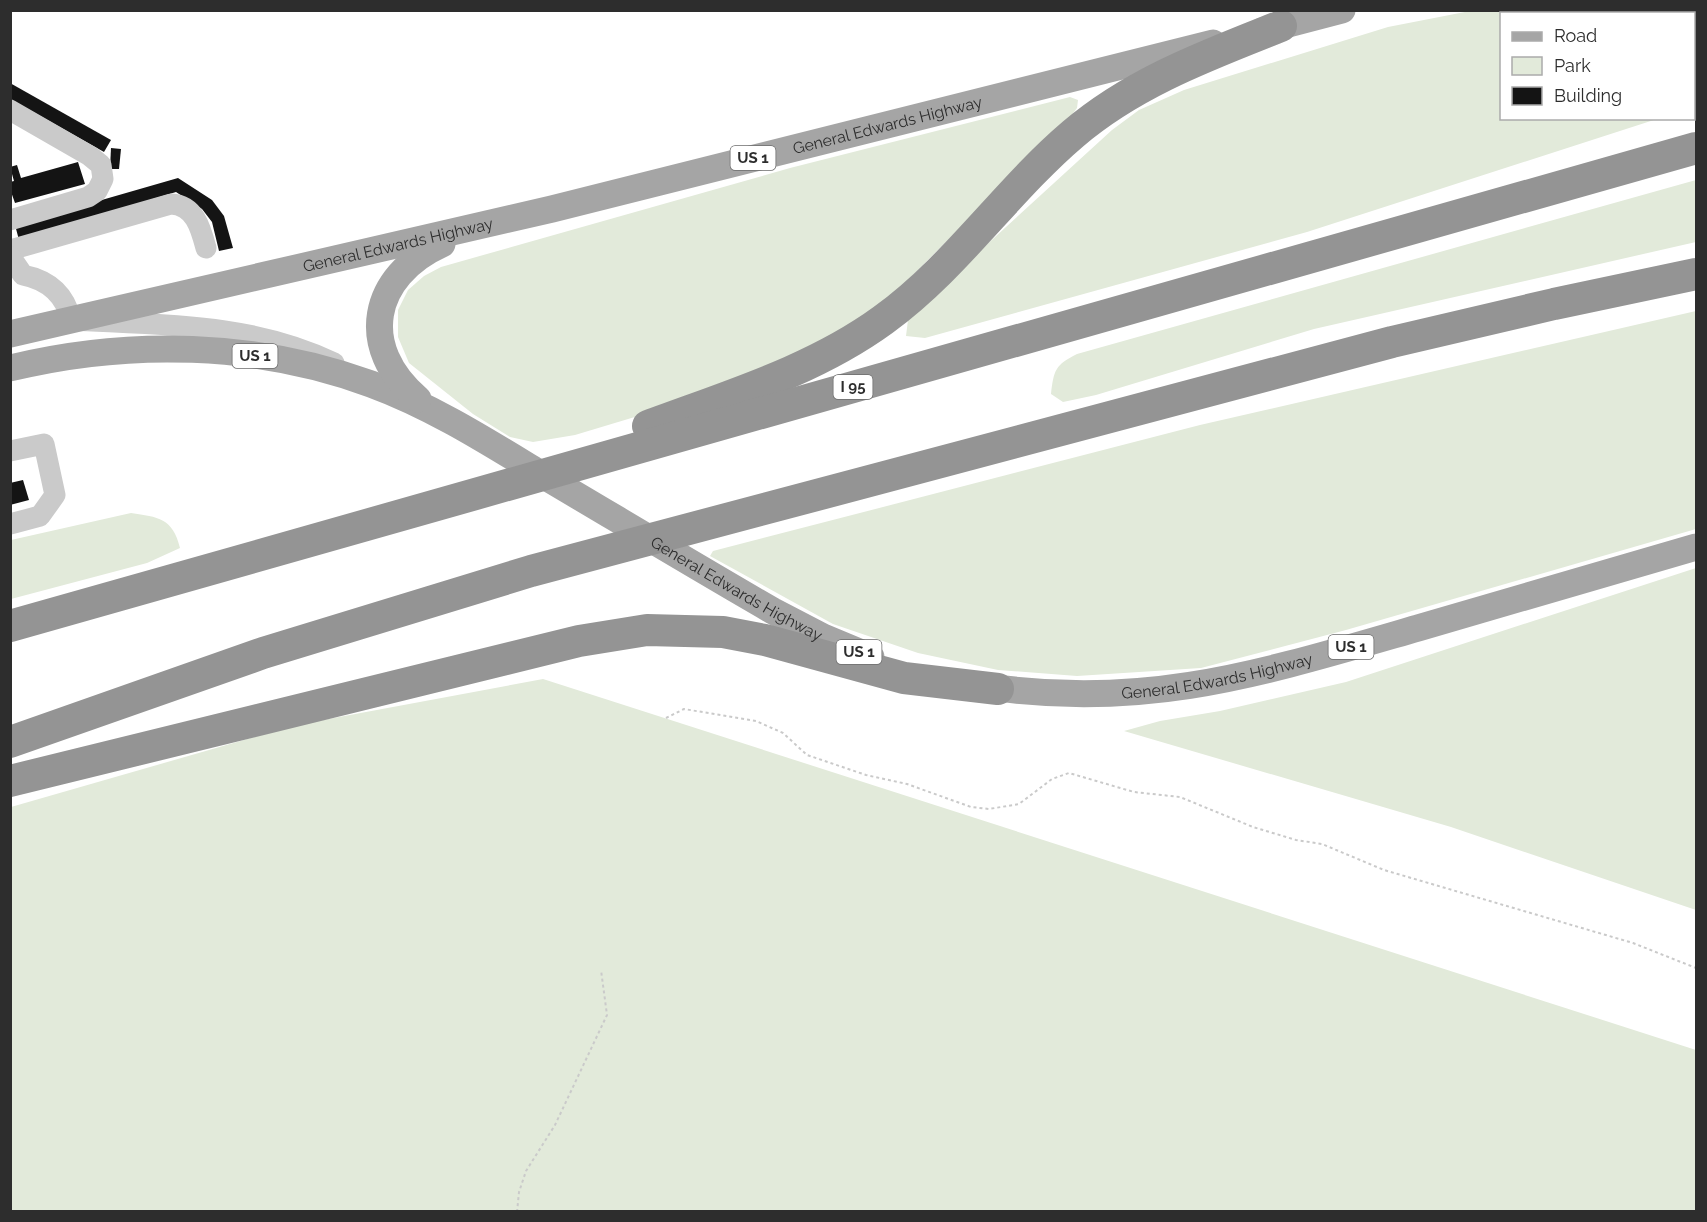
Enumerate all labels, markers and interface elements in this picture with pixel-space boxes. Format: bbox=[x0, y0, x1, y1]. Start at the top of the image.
legend bbox=[1500, 12, 1695, 120]
text: Road bbox=[1554, 25, 1597, 46]
text: Park bbox=[1554, 55, 1591, 76]
text: Building bbox=[1554, 85, 1622, 106]
street label: General Edwards Highway bbox=[791, 92, 984, 158]
road number: US 1 bbox=[730, 146, 776, 170]
street label: General Edwards Highway bbox=[301, 213, 495, 276]
road number: US 1 bbox=[232, 344, 278, 368]
road number: I 95 bbox=[834, 375, 872, 399]
street label: General Edwards Highway bbox=[647, 532, 826, 645]
road number: US 1 bbox=[1328, 635, 1374, 659]
road number: US 1 bbox=[836, 640, 882, 664]
street label: General Edwards Highway bbox=[1121, 649, 1315, 702]

